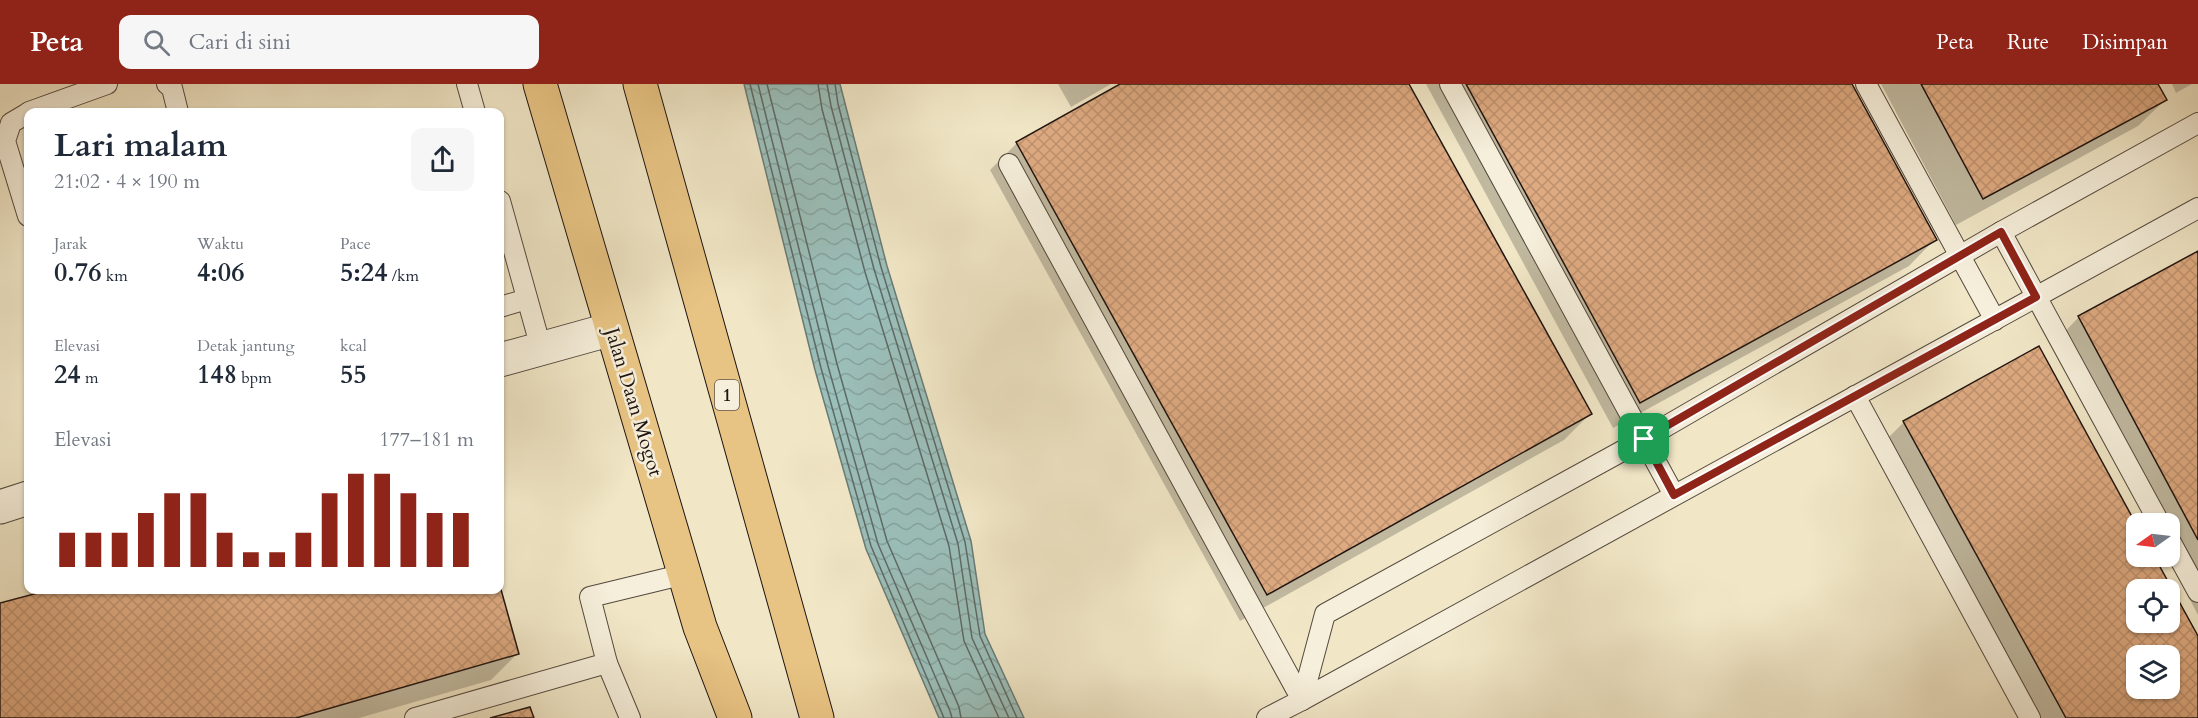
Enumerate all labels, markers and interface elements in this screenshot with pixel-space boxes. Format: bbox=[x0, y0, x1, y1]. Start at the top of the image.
search box bbox=[119, 15, 539, 69]
text: Peta bbox=[30, 23, 83, 61]
icon: search bbox=[140, 26, 173, 59]
text: Cari di sini bbox=[188, 27, 291, 57]
text: Peta bbox=[1936, 28, 1974, 57]
text: Rute bbox=[2007, 28, 2049, 57]
text: Disimpan bbox=[2082, 28, 2168, 57]
text: Lari malam bbox=[54, 123, 227, 168]
button: share bbox=[411, 128, 474, 191]
text: 21:02 · 4 × 190 m bbox=[54, 168, 200, 195]
text: Jarak bbox=[54, 233, 88, 255]
text: Waktu bbox=[197, 233, 244, 255]
text: Pace bbox=[340, 233, 371, 255]
text: 0.76 bbox=[54, 255, 102, 290]
text: 4:06 bbox=[197, 255, 245, 290]
text: 5:24 bbox=[340, 255, 388, 290]
text: km bbox=[102, 265, 128, 287]
text: /km bbox=[388, 265, 419, 287]
street label: Jalan Daan Mogot bbox=[598, 321, 670, 480]
text: Elevasi bbox=[54, 335, 100, 357]
text: Detak jantung bbox=[197, 335, 295, 357]
text: kcal bbox=[340, 335, 367, 357]
text: 24 bbox=[54, 357, 81, 392]
text: 148 bbox=[197, 357, 237, 392]
text: 55 bbox=[340, 357, 367, 392]
text: m bbox=[81, 367, 98, 389]
text: bpm bbox=[237, 367, 272, 389]
road number: 1 bbox=[715, 380, 739, 410]
pin bbox=[1618, 413, 1669, 464]
icon: arrive bbox=[1627, 422, 1660, 455]
text: Elevasi bbox=[54, 426, 112, 453]
text: 177–181 m bbox=[379, 426, 474, 453]
north arrow bbox=[2126, 513, 2180, 567]
map controls bbox=[2126, 513, 2180, 699]
button: locate bbox=[2126, 579, 2180, 633]
button: layers bbox=[2126, 645, 2180, 699]

